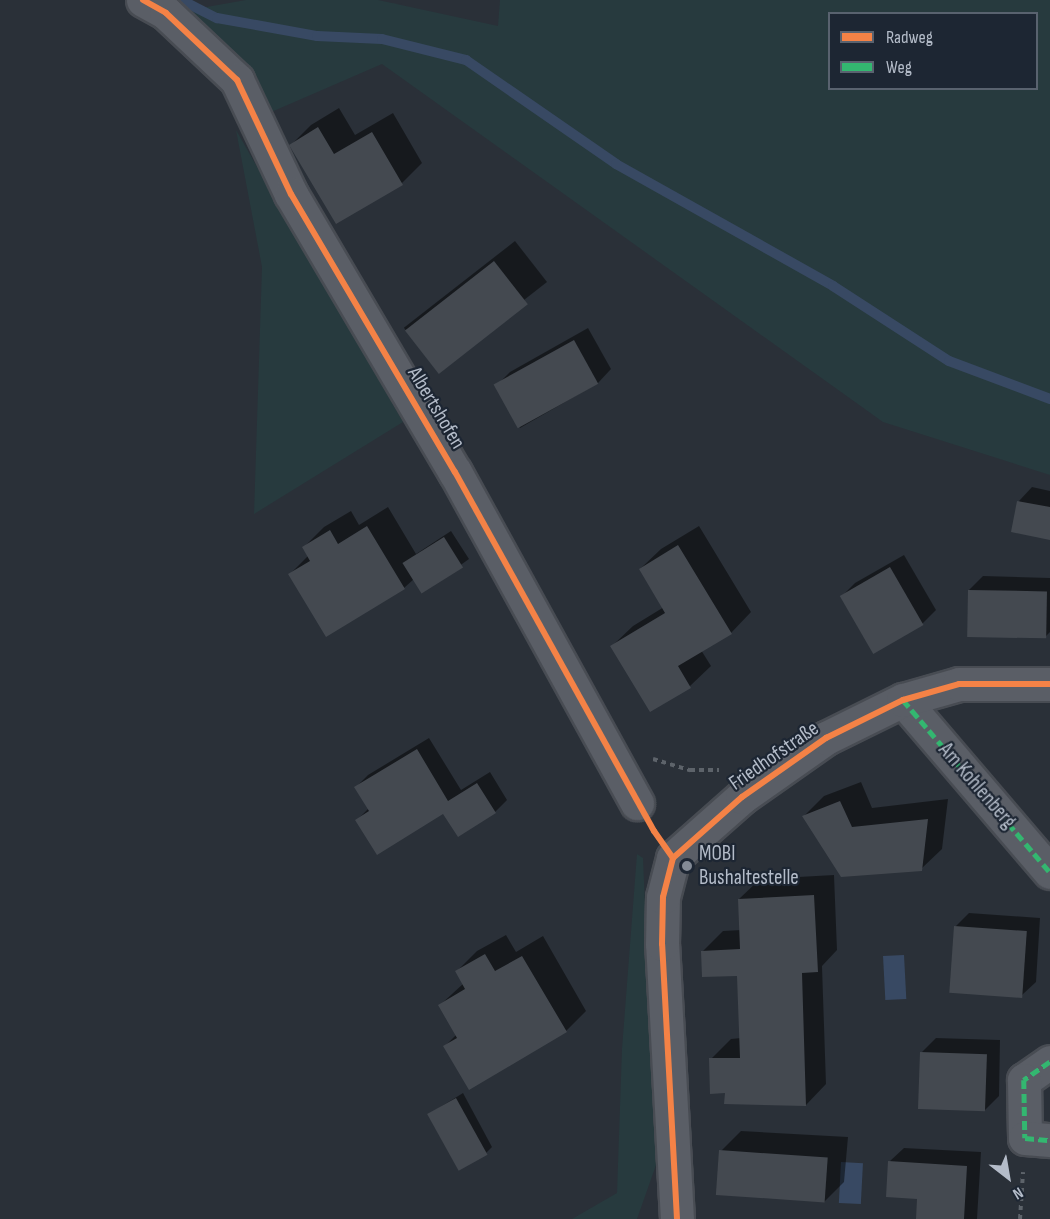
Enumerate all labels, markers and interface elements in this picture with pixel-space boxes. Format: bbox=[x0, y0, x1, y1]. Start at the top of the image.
legend bbox=[828, 12, 1038, 90]
text: Radweg bbox=[886, 27, 933, 48]
text: Weg bbox=[886, 57, 912, 78]
street label: Albertshofen bbox=[402, 362, 470, 454]
street label: Friedhofstraße bbox=[724, 716, 824, 796]
street label: Am Kohlenberg bbox=[933, 738, 1021, 834]
place label: MOBI Bushaltestelle bbox=[699, 841, 799, 891]
marker: MOBI Bushaltestelle bbox=[680, 859, 694, 873]
north arrow bbox=[978, 1147, 1038, 1207]
text: N bbox=[1009, 1183, 1026, 1203]

